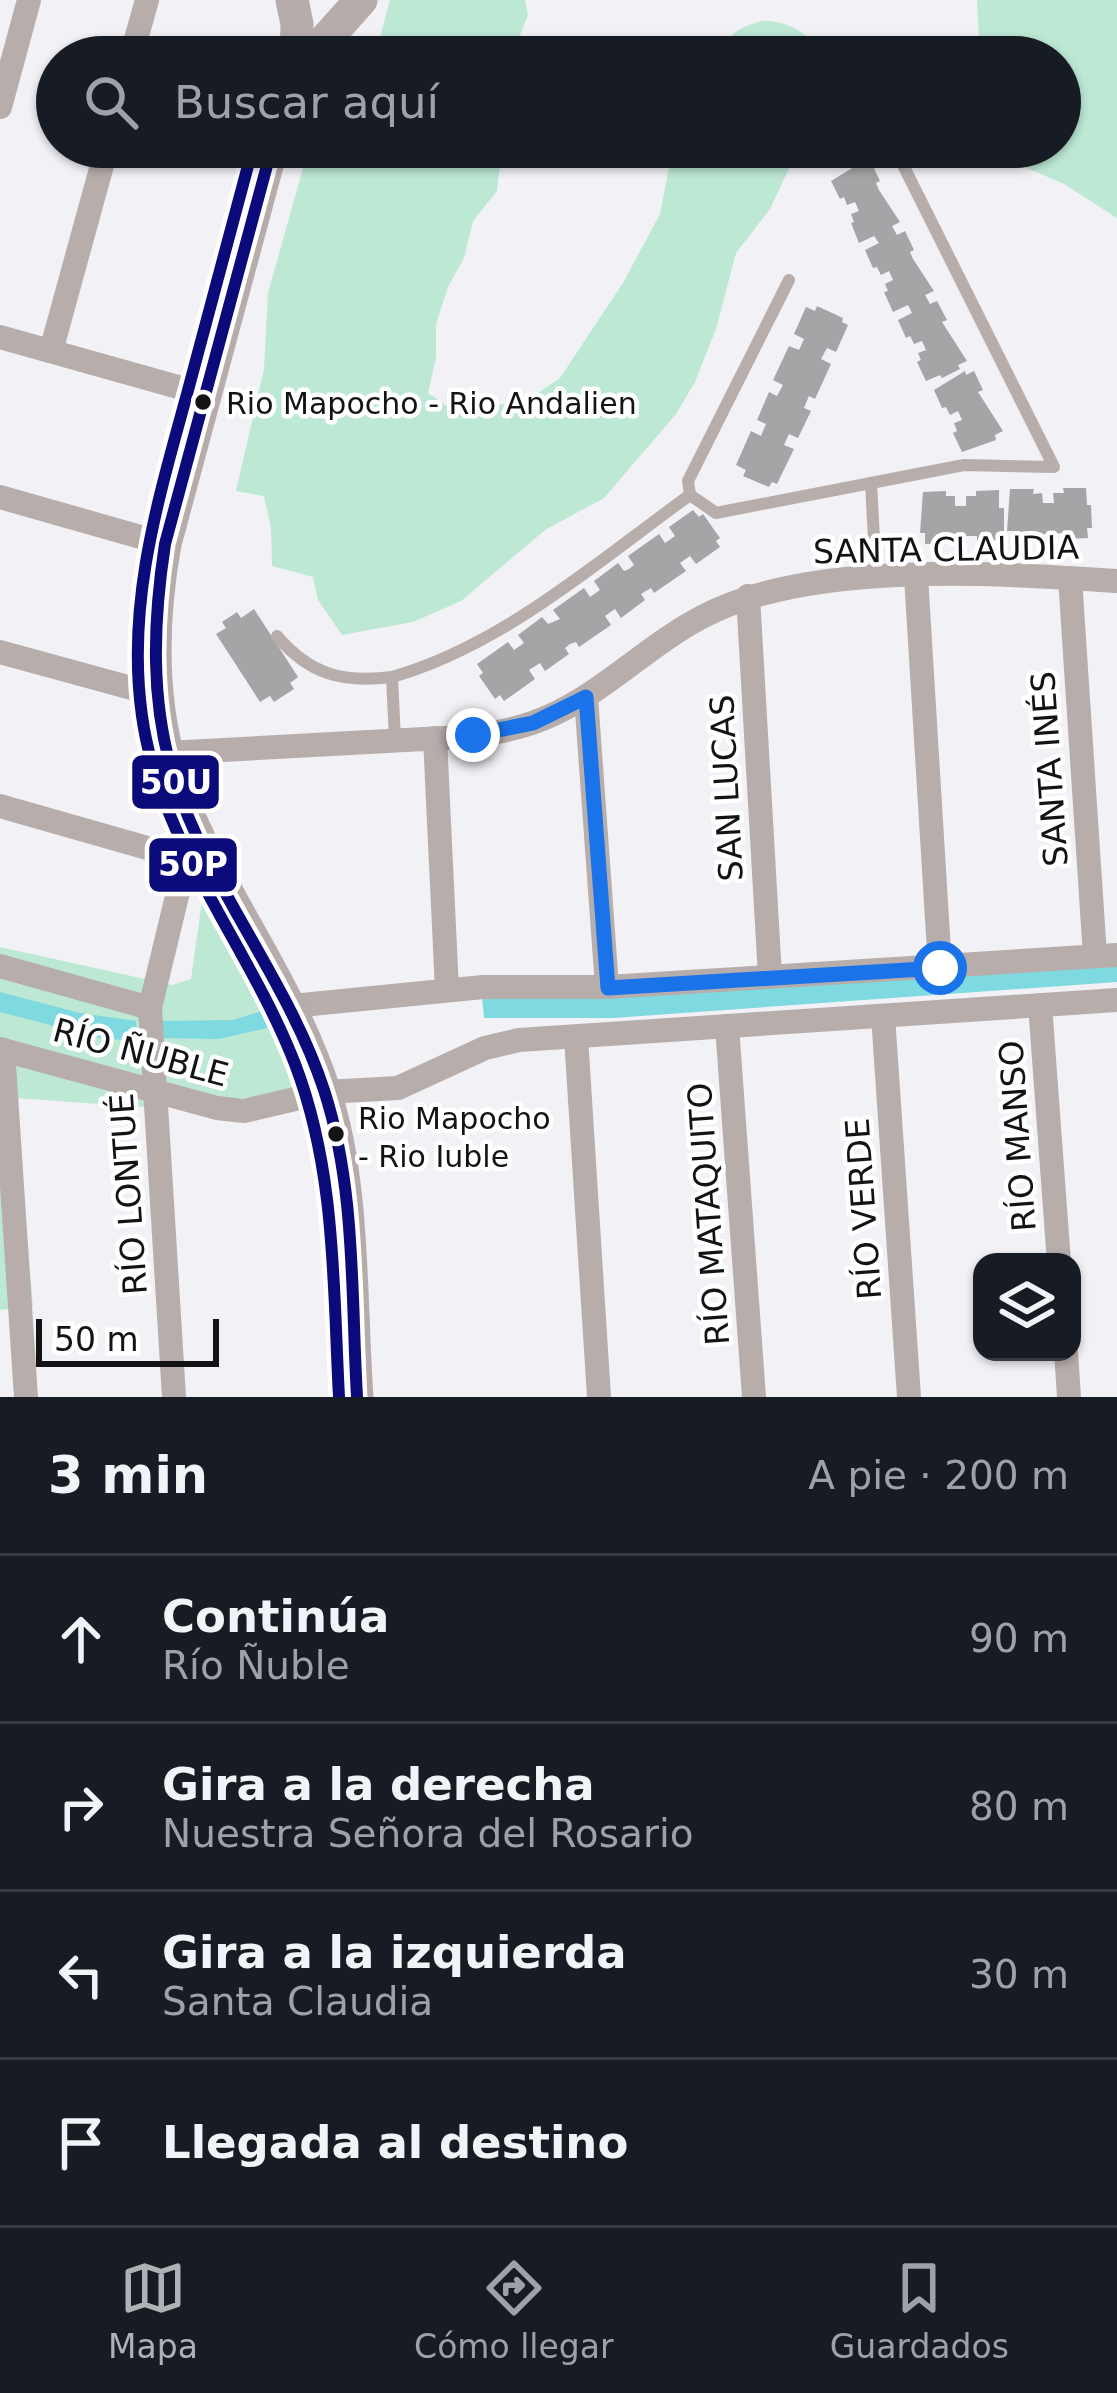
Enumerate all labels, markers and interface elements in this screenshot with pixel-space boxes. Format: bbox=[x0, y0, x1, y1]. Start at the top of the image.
search box bbox=[36, 36, 1081, 168]
icon: search bbox=[78, 69, 144, 135]
text: Buscar aquí bbox=[174, 76, 439, 129]
place label: Rio Mapocho - Rio Andalien bbox=[226, 386, 637, 421]
marker: Rio Mapocho - Rio Andalien bbox=[192, 391, 214, 413]
street label: SANTA CLAUDIA bbox=[813, 528, 1080, 571]
street label: SANTA INÉS bbox=[1022, 670, 1076, 868]
street label: SAN LUCAS bbox=[702, 694, 751, 882]
route end bbox=[446, 708, 500, 762]
line badge: 50U bbox=[130, 753, 221, 811]
text: 50U bbox=[140, 763, 212, 802]
line badge: 50P bbox=[147, 836, 239, 894]
text: 50P bbox=[158, 845, 228, 884]
route start bbox=[913, 941, 967, 995]
street label: RÍO ÑUBLE bbox=[49, 1009, 233, 1095]
street label: RÍO MANSO bbox=[990, 1039, 1044, 1233]
street label: RÍO MATAQUITO bbox=[679, 1081, 737, 1347]
street label: RÍO LONTUÉ bbox=[101, 1092, 155, 1296]
place label: Rio Mapocho - Rio Iuble bbox=[358, 1101, 551, 1174]
street label: RÍO VERDE bbox=[837, 1117, 889, 1301]
marker: Rio Mapocho - Rio Iuble bbox=[325, 1123, 347, 1145]
map controls bbox=[973, 1253, 1081, 1361]
button: layers bbox=[973, 1253, 1081, 1361]
scale bar bbox=[36, 1313, 219, 1366]
text: 50 m bbox=[54, 1320, 139, 1359]
text: 3 min bbox=[48, 1446, 208, 1505]
text: A pie · 200 m bbox=[808, 1453, 1069, 1498]
text: Continúa bbox=[162, 1590, 389, 1643]
icon: ahead bbox=[48, 1606, 114, 1672]
text: 90 m bbox=[969, 1616, 1069, 1661]
text: Río Ñuble bbox=[162, 1643, 350, 1688]
text: Gira a la derecha bbox=[162, 1758, 595, 1811]
icon: right bbox=[48, 1774, 114, 1840]
text: 80 m bbox=[969, 1784, 1069, 1829]
text: Nuestra Señora del Rosario bbox=[162, 1811, 694, 1856]
text: Gira a la izquierda bbox=[162, 1926, 627, 1979]
icon: left bbox=[48, 1942, 114, 2008]
text: 30 m bbox=[969, 1952, 1069, 1997]
text: Santa Claudia bbox=[162, 1979, 433, 2024]
icon: arrive bbox=[48, 2110, 114, 2176]
text: Llegada al destino bbox=[162, 2116, 628, 2169]
tab: Mapa bbox=[108, 2255, 198, 2366]
tab: Cómo llegar bbox=[414, 2255, 614, 2366]
tab: Guardados bbox=[830, 2255, 1009, 2366]

